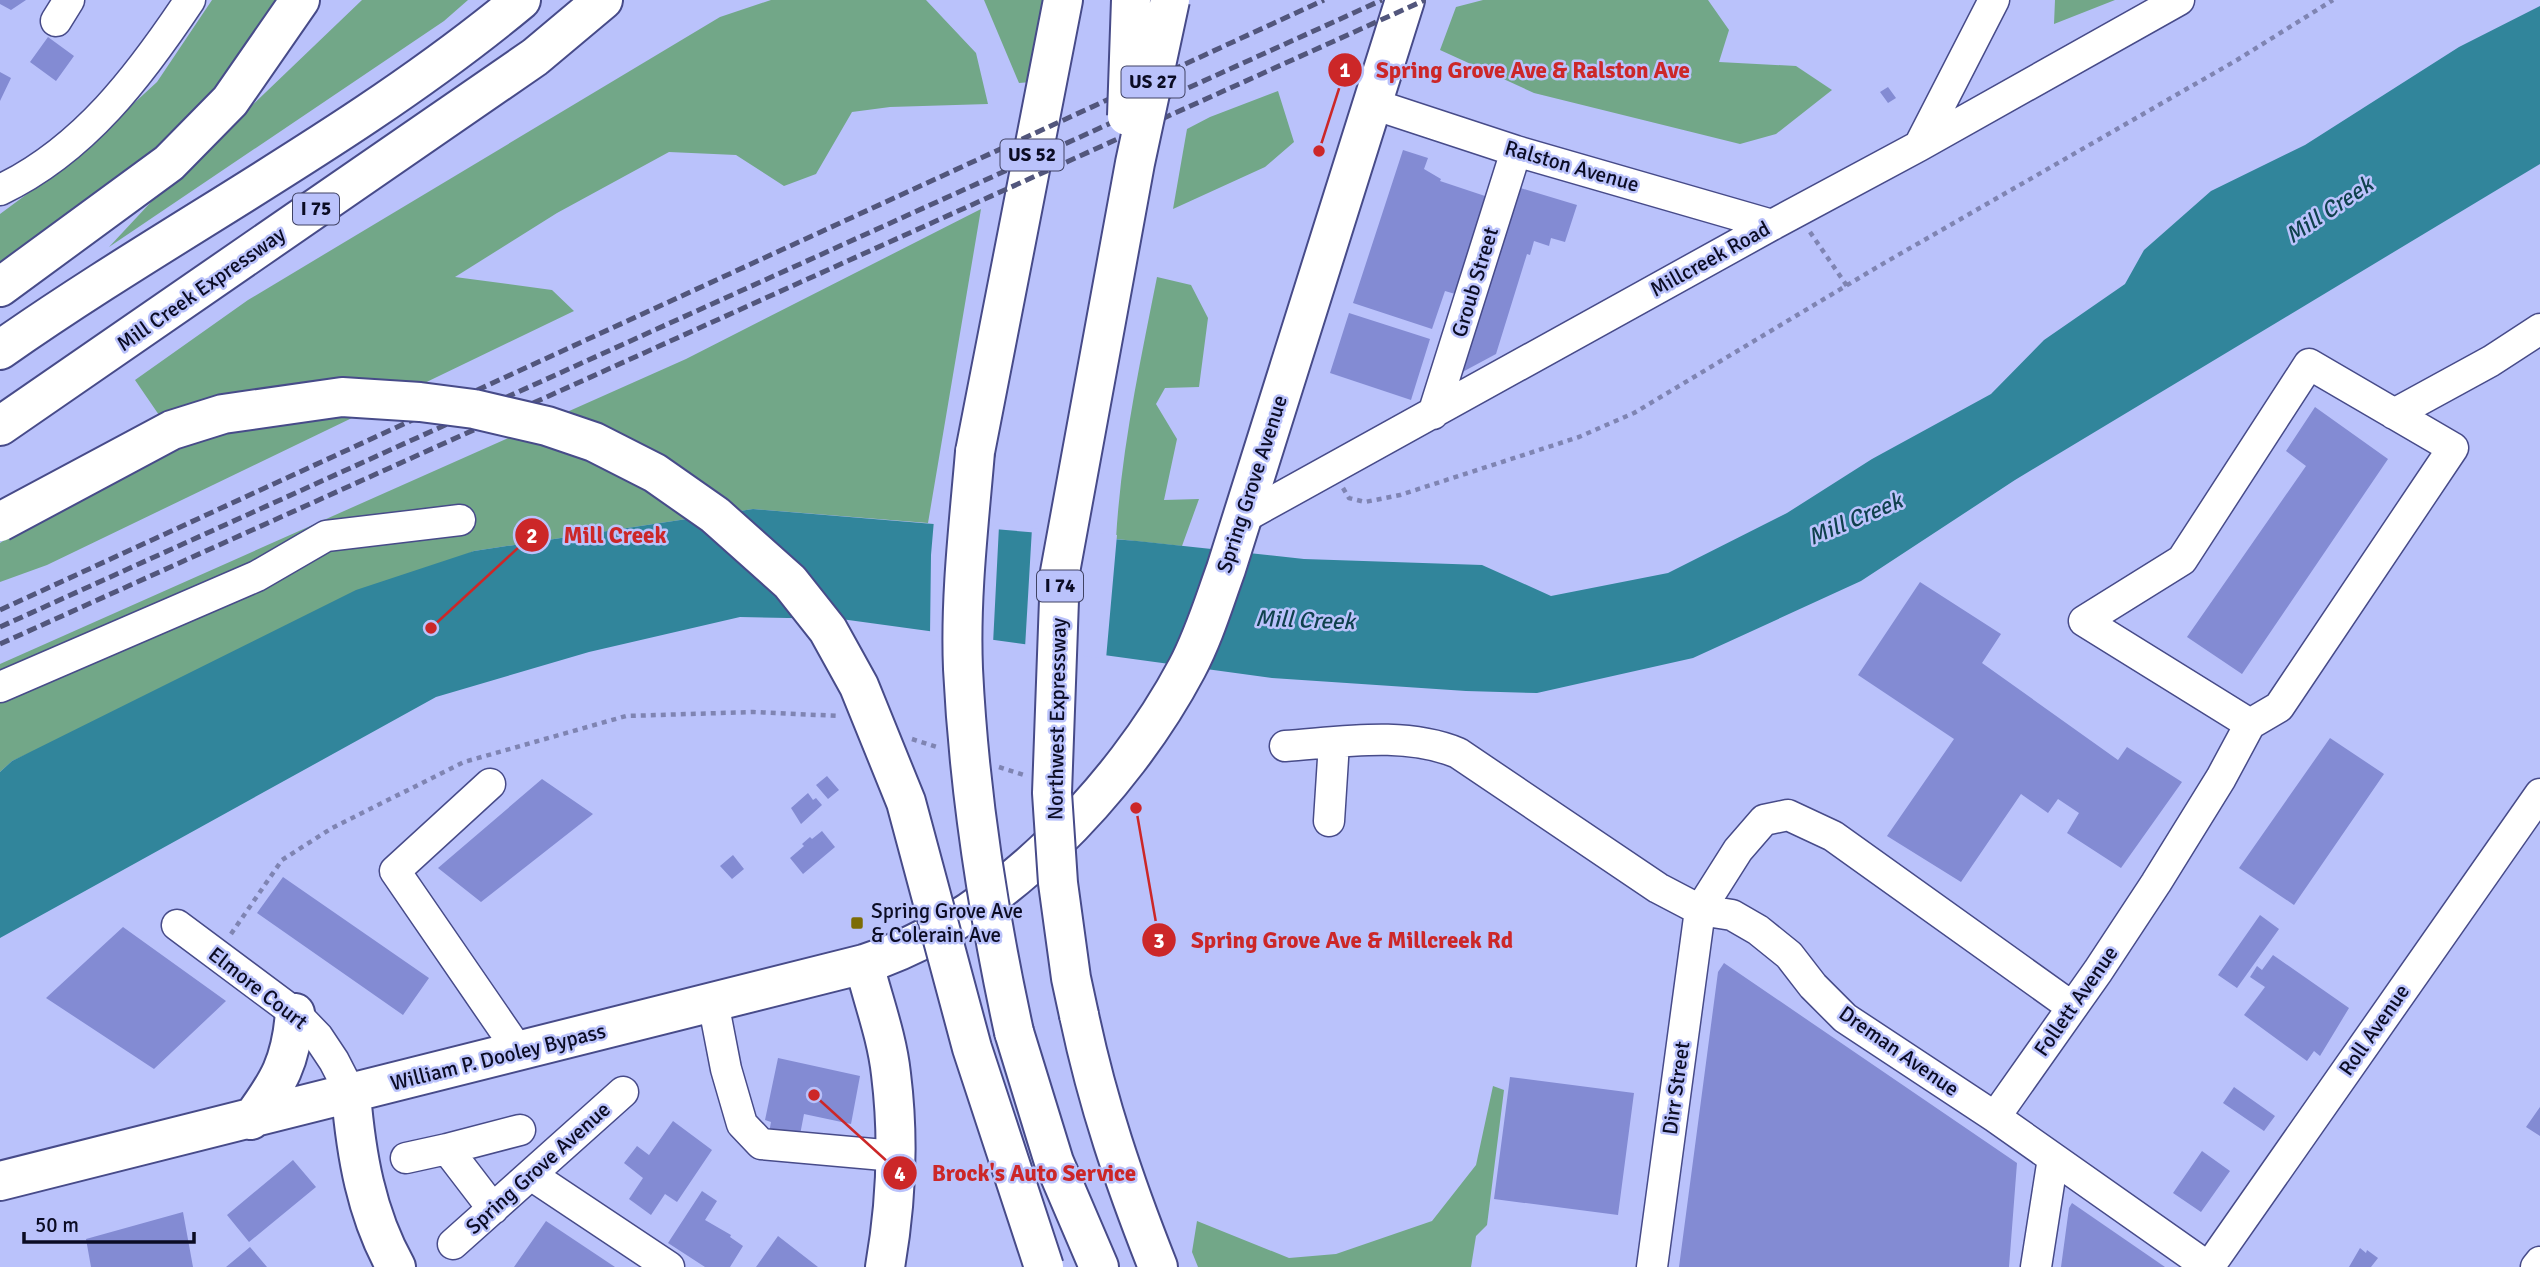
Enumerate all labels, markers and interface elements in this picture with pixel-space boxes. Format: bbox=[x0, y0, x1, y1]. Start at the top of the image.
callout: Spring Grove Ave & Ralston Ave bbox=[1327, 48, 1704, 92]
text: Spring Grove Ave & Ralston Ave bbox=[1376, 56, 1690, 85]
text: 1 bbox=[1339, 57, 1351, 83]
road number: US 27 bbox=[1122, 66, 1184, 97]
street label: Ralston Avenue bbox=[1502, 134, 1642, 198]
road number: US 52 bbox=[1000, 140, 1064, 170]
water label: Mill Creek bbox=[2280, 169, 2380, 250]
road number: I 75 bbox=[293, 194, 339, 224]
street label: Millcreek Road bbox=[1646, 215, 1774, 303]
street label: Mill Creek Expressway bbox=[112, 221, 290, 357]
street label: Groub Street bbox=[1446, 224, 1504, 340]
street label: Spring Grove Avenue bbox=[1211, 392, 1293, 576]
water label: Mill Creek bbox=[1803, 485, 1909, 552]
callout: Mill Creek bbox=[515, 513, 681, 557]
text: Mill Creek bbox=[563, 521, 667, 550]
text: 2 bbox=[526, 523, 538, 549]
road number: I 74 bbox=[1037, 570, 1083, 601]
water label: Mill Creek bbox=[1255, 604, 1358, 636]
street label: Northwest Expressway bbox=[1042, 617, 1072, 820]
place label: Spring Grove Ave & Colerain Ave bbox=[871, 898, 1023, 948]
marker: Spring Grove Ave & Colerain Ave bbox=[849, 915, 865, 931]
callout: Spring Grove Ave & Millcreek Rd bbox=[1142, 918, 1527, 962]
text: Spring Grove Ave & Millcreek Rd bbox=[1191, 926, 1513, 955]
text: 3 bbox=[1153, 928, 1165, 954]
street label: Elmore Court bbox=[203, 941, 313, 1035]
street label: Follett Avenue bbox=[2028, 941, 2124, 1061]
street label: Roll Avenue bbox=[2333, 979, 2415, 1081]
street label: Dreman Avenue bbox=[1834, 1000, 1964, 1102]
street label: William P. Dooley Bypass bbox=[388, 1018, 608, 1096]
street label: Dirr Street bbox=[1657, 1040, 1695, 1136]
street label: Spring Grove Avenue bbox=[460, 1096, 616, 1240]
callout: Brock's Auto Service bbox=[883, 1151, 1150, 1195]
text: Brock's Auto Service bbox=[932, 1159, 1136, 1188]
text: 4 bbox=[894, 1161, 906, 1187]
scale bar bbox=[24, 1200, 194, 1244]
text: 50 m bbox=[35, 1212, 79, 1238]

